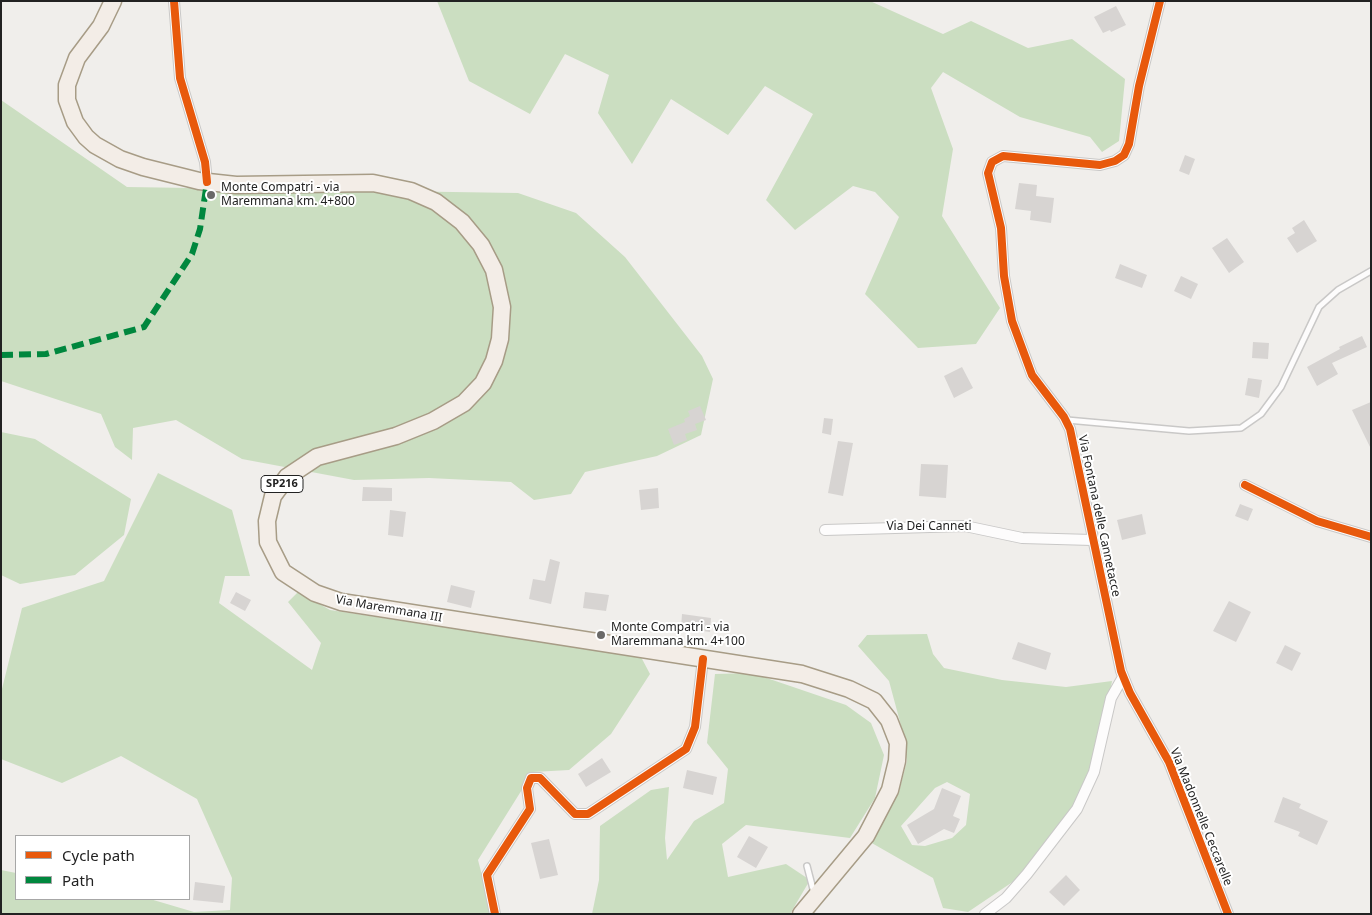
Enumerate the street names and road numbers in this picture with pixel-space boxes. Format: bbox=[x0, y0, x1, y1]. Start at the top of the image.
street label: Via Fontana delle Cannetacce bbox=[1075, 434, 1123, 598]
road number: SP216 bbox=[261, 476, 303, 492]
street label: Via Dei Canneti bbox=[886, 520, 972, 534]
street label: Via Maremmana III bbox=[335, 593, 443, 625]
street label: Via Madonnelle Ceccarelle bbox=[1167, 746, 1235, 888]

